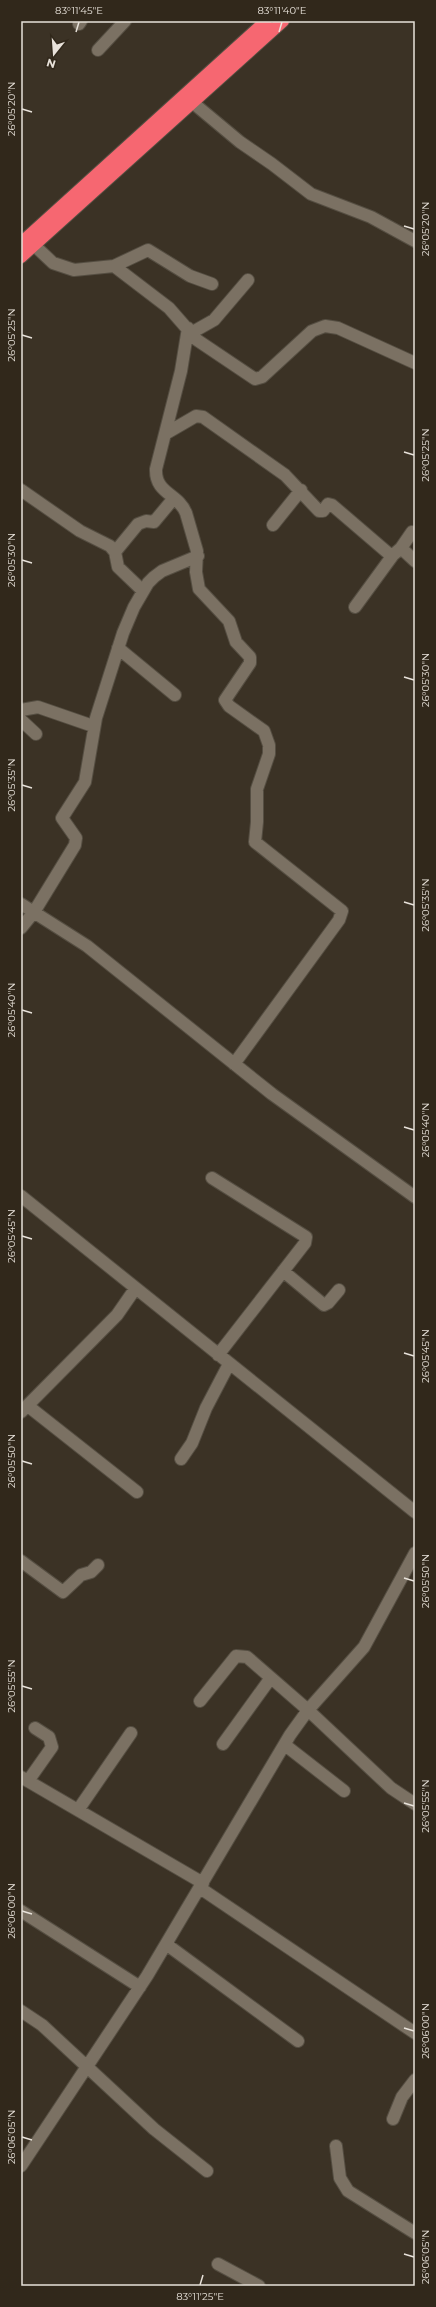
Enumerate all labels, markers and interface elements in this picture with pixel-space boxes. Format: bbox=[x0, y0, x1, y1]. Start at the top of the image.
text: 83°11'45"E bbox=[55, 4, 103, 17]
text: 83°11'40"E bbox=[257, 4, 307, 17]
north arrow bbox=[34, 34, 74, 74]
text: N bbox=[45, 56, 57, 72]
text: 26°05'20"N bbox=[5, 82, 18, 136]
text: 26°05'20"N bbox=[419, 202, 432, 256]
text: 26°05'25"N bbox=[5, 308, 18, 362]
text: 26°05'25"N bbox=[419, 428, 432, 482]
text: 26°05'30"N bbox=[5, 533, 18, 587]
text: 26°05'30"N bbox=[419, 653, 432, 707]
text: 26°05'35"N bbox=[5, 758, 18, 812]
text: 26°05'35"N bbox=[419, 878, 432, 932]
text: 26°05'40"N bbox=[5, 983, 18, 1037]
text: 26°05'40"N bbox=[419, 1103, 432, 1157]
text: 26°05'45"N bbox=[5, 1209, 18, 1263]
text: 26°05'45"N bbox=[419, 1329, 432, 1383]
text: 26°05'50"N bbox=[5, 1434, 18, 1488]
text: 26°05'50"N bbox=[419, 1554, 432, 1608]
text: 26°05'55"N bbox=[5, 1659, 18, 1713]
text: 26°05'55"N bbox=[419, 1779, 432, 1833]
text: 26°06'00"N bbox=[5, 1883, 18, 1939]
text: 26°06'00"N bbox=[419, 2003, 432, 2059]
text: 26°06'05"N bbox=[5, 2110, 18, 2164]
text: 26°06'05"N bbox=[419, 2230, 432, 2284]
text: 83°11'25"E bbox=[176, 2290, 224, 2303]

